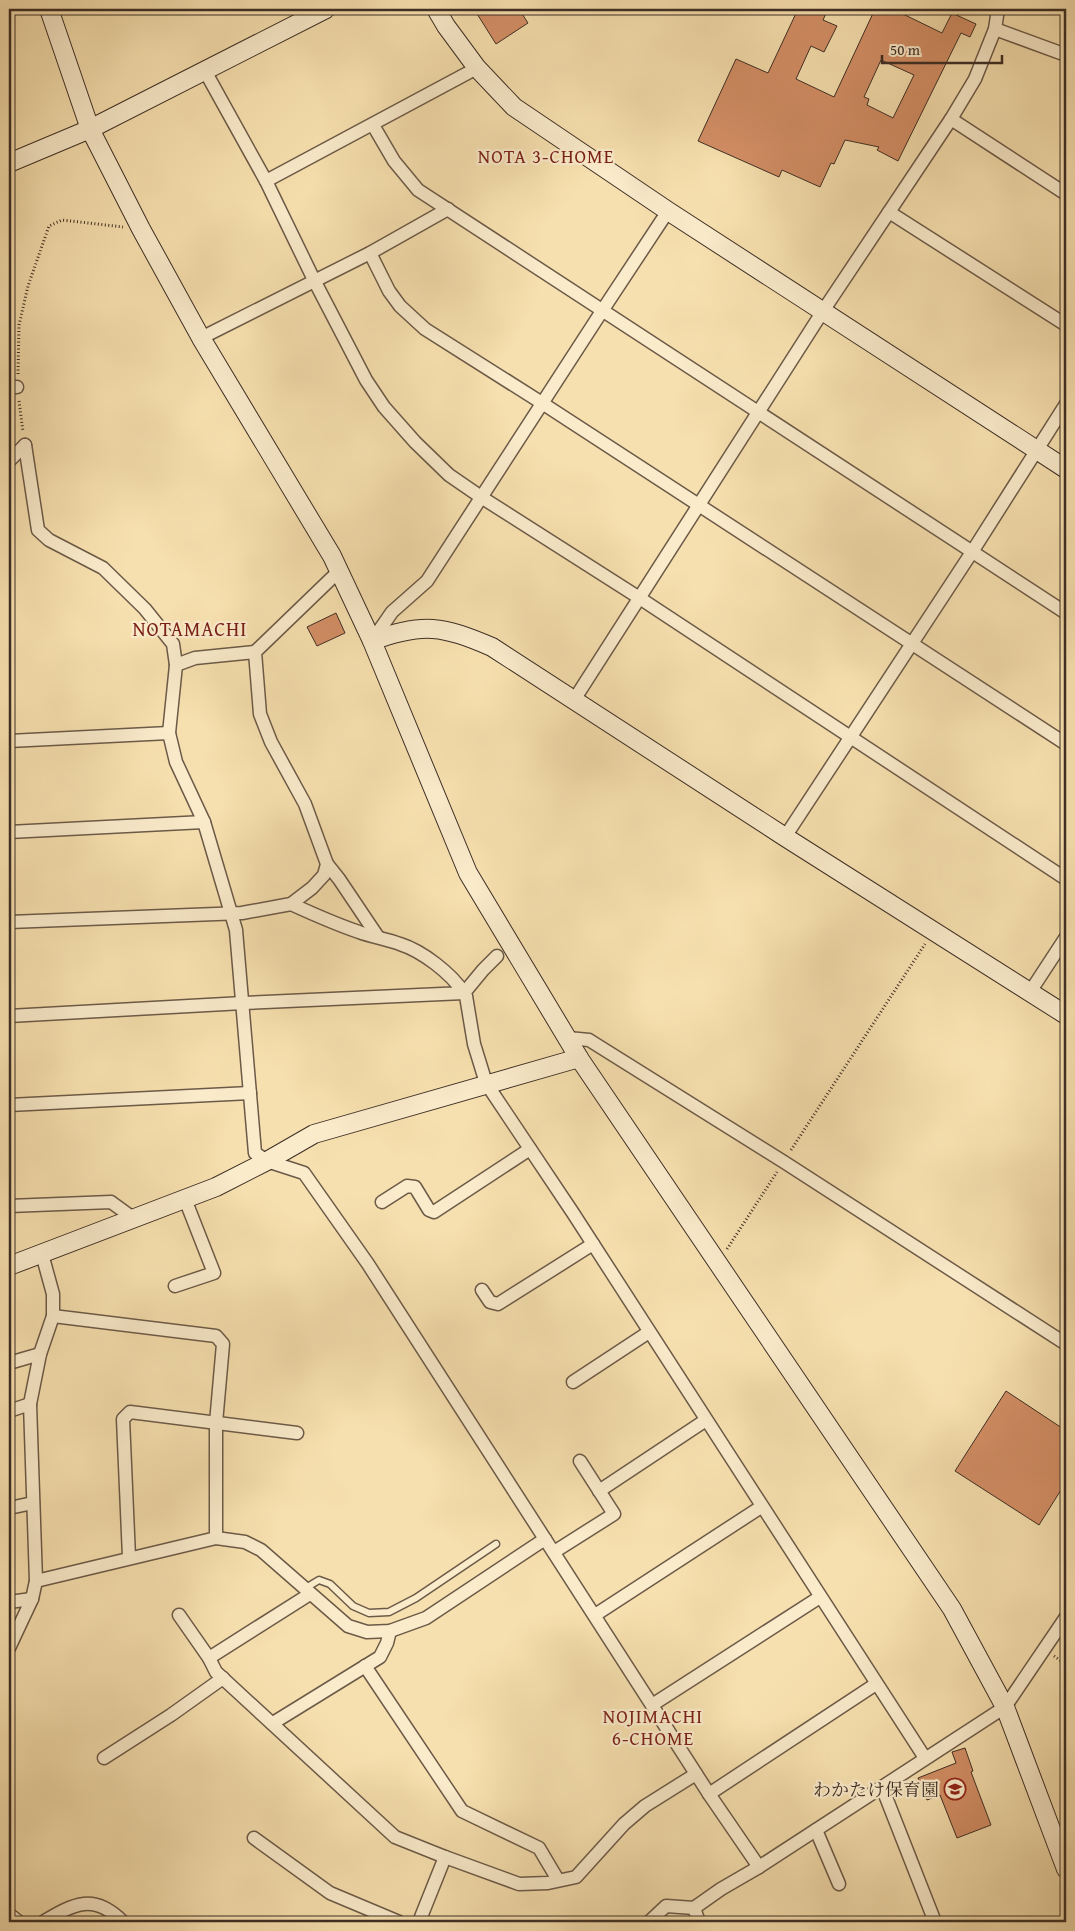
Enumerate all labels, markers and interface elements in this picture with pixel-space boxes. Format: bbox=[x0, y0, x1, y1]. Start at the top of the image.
scale bar bbox=[882, 32, 1002, 64]
text: 50 m bbox=[890, 39, 921, 60]
district label: NOTA 3-CHOME bbox=[478, 142, 614, 170]
district label: NOTAMACHI bbox=[133, 614, 247, 643]
district label: NOJIMACHI 6-CHOME bbox=[603, 1702, 703, 1752]
place label: わかたけ保育園 bbox=[813, 1776, 939, 1803]
school or university icon: わかたけ保育園 bbox=[943, 1777, 967, 1801]

